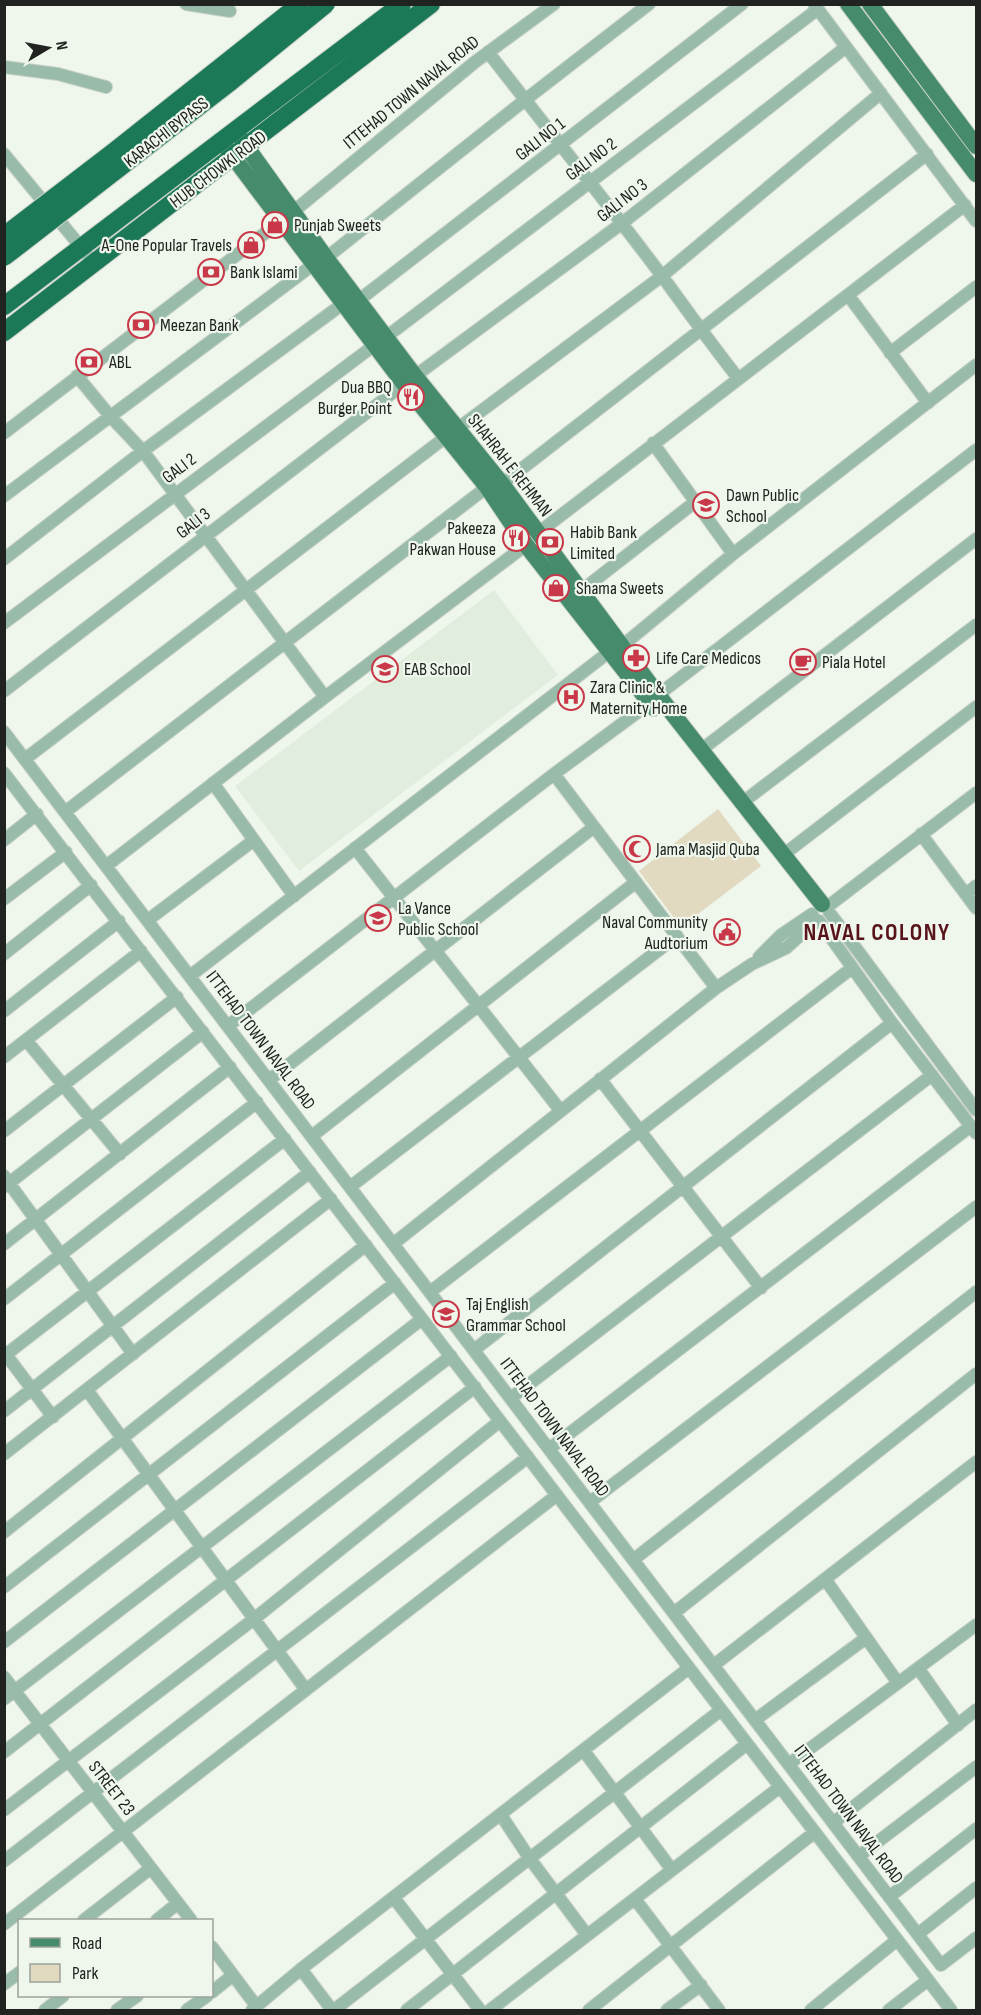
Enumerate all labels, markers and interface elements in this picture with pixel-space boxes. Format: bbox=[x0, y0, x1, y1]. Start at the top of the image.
north arrow bbox=[18, 18, 78, 78]
street label: ITTEHAD TOWN NAVAL ROAD bbox=[339, 31, 483, 154]
text: N bbox=[51, 40, 71, 52]
street label: KARACHI BYPASS bbox=[120, 93, 213, 172]
street label: GALI NO 1 bbox=[511, 113, 570, 165]
street label: HUB CHOWKI ROAD bbox=[166, 126, 271, 213]
street label: GALI NO 2 bbox=[562, 133, 621, 185]
street label: GALI NO 3 bbox=[593, 174, 652, 227]
shop icon: Punjab Sweets bbox=[260, 210, 290, 240]
place label: Punjab Sweets bbox=[294, 215, 381, 236]
shop icon: A-One Popular Travels bbox=[236, 230, 266, 260]
place label: A-One Popular Travels bbox=[100, 235, 232, 256]
bank icon: Bank Islami bbox=[196, 257, 226, 287]
place label: Bank Islami bbox=[230, 262, 298, 283]
bank icon: Meezan Bank bbox=[126, 310, 156, 340]
place label: Meezan Bank bbox=[160, 315, 239, 336]
bank icon: ABL bbox=[74, 347, 104, 377]
place label: ABL bbox=[108, 352, 132, 373]
place label: Dua BBQ Burger Point bbox=[318, 377, 393, 419]
restaurant icon: Dua BBQ Burger Point bbox=[396, 382, 426, 412]
street label: SHAHRAH E REHMAN bbox=[463, 410, 556, 521]
street label: GALI 2 bbox=[158, 449, 201, 488]
place label: Dawn Public School bbox=[726, 485, 799, 527]
school or university icon: Dawn Public School bbox=[691, 490, 721, 520]
street label: GALI 3 bbox=[172, 504, 215, 543]
place label: Pakeeza Pakwan House bbox=[410, 518, 496, 560]
place label: Habib Bank Limited bbox=[570, 522, 637, 564]
restaurant icon: Pakeeza Pakwan House bbox=[501, 523, 531, 553]
bank icon: Habib Bank Limited bbox=[535, 527, 565, 557]
shop icon: Shama Sweets bbox=[541, 573, 571, 603]
place label: Shama Sweets bbox=[576, 578, 664, 599]
pharmacy icon: Life Care Medicos bbox=[621, 643, 651, 673]
cafe icon: Piala Hotel bbox=[788, 647, 818, 677]
place label: Life Care Medicos bbox=[656, 648, 761, 669]
place label: Piala Hotel bbox=[822, 652, 886, 673]
school or university icon: EAB School bbox=[370, 654, 400, 684]
place label: EAB School bbox=[404, 659, 471, 680]
place label: Zara Clinic & Maternity Home bbox=[590, 677, 687, 719]
hospital icon: Zara Clinic & Maternity Home bbox=[556, 682, 586, 712]
mosque icon: Jama Masjid Quba bbox=[622, 834, 652, 864]
place label: Jama Masjid Quba bbox=[655, 839, 760, 860]
place label: La Vance Public School bbox=[398, 898, 479, 940]
school or university icon: La Vance Public School bbox=[363, 903, 393, 933]
place label: Naval Community Audtorium bbox=[602, 912, 708, 954]
public building icon: Naval Community Audtorium bbox=[712, 917, 742, 947]
district label: NAVAL COLONY bbox=[803, 918, 951, 947]
street label: ITTEHAD TOWN NAVAL ROAD bbox=[201, 967, 320, 1114]
place label: Taj English Grammar School bbox=[466, 1294, 566, 1336]
school or university icon: Taj English Grammar School bbox=[431, 1299, 461, 1329]
street label: ITTEHAD TOWN NAVAL ROAD bbox=[495, 1354, 614, 1501]
street label: ITTEHAD TOWN NAVAL ROAD bbox=[789, 1741, 908, 1888]
street label: STREET 23 bbox=[84, 1757, 139, 1820]
legend bbox=[18, 1919, 213, 1997]
text: Road bbox=[72, 1933, 102, 1954]
text: Park bbox=[72, 1963, 98, 1984]

